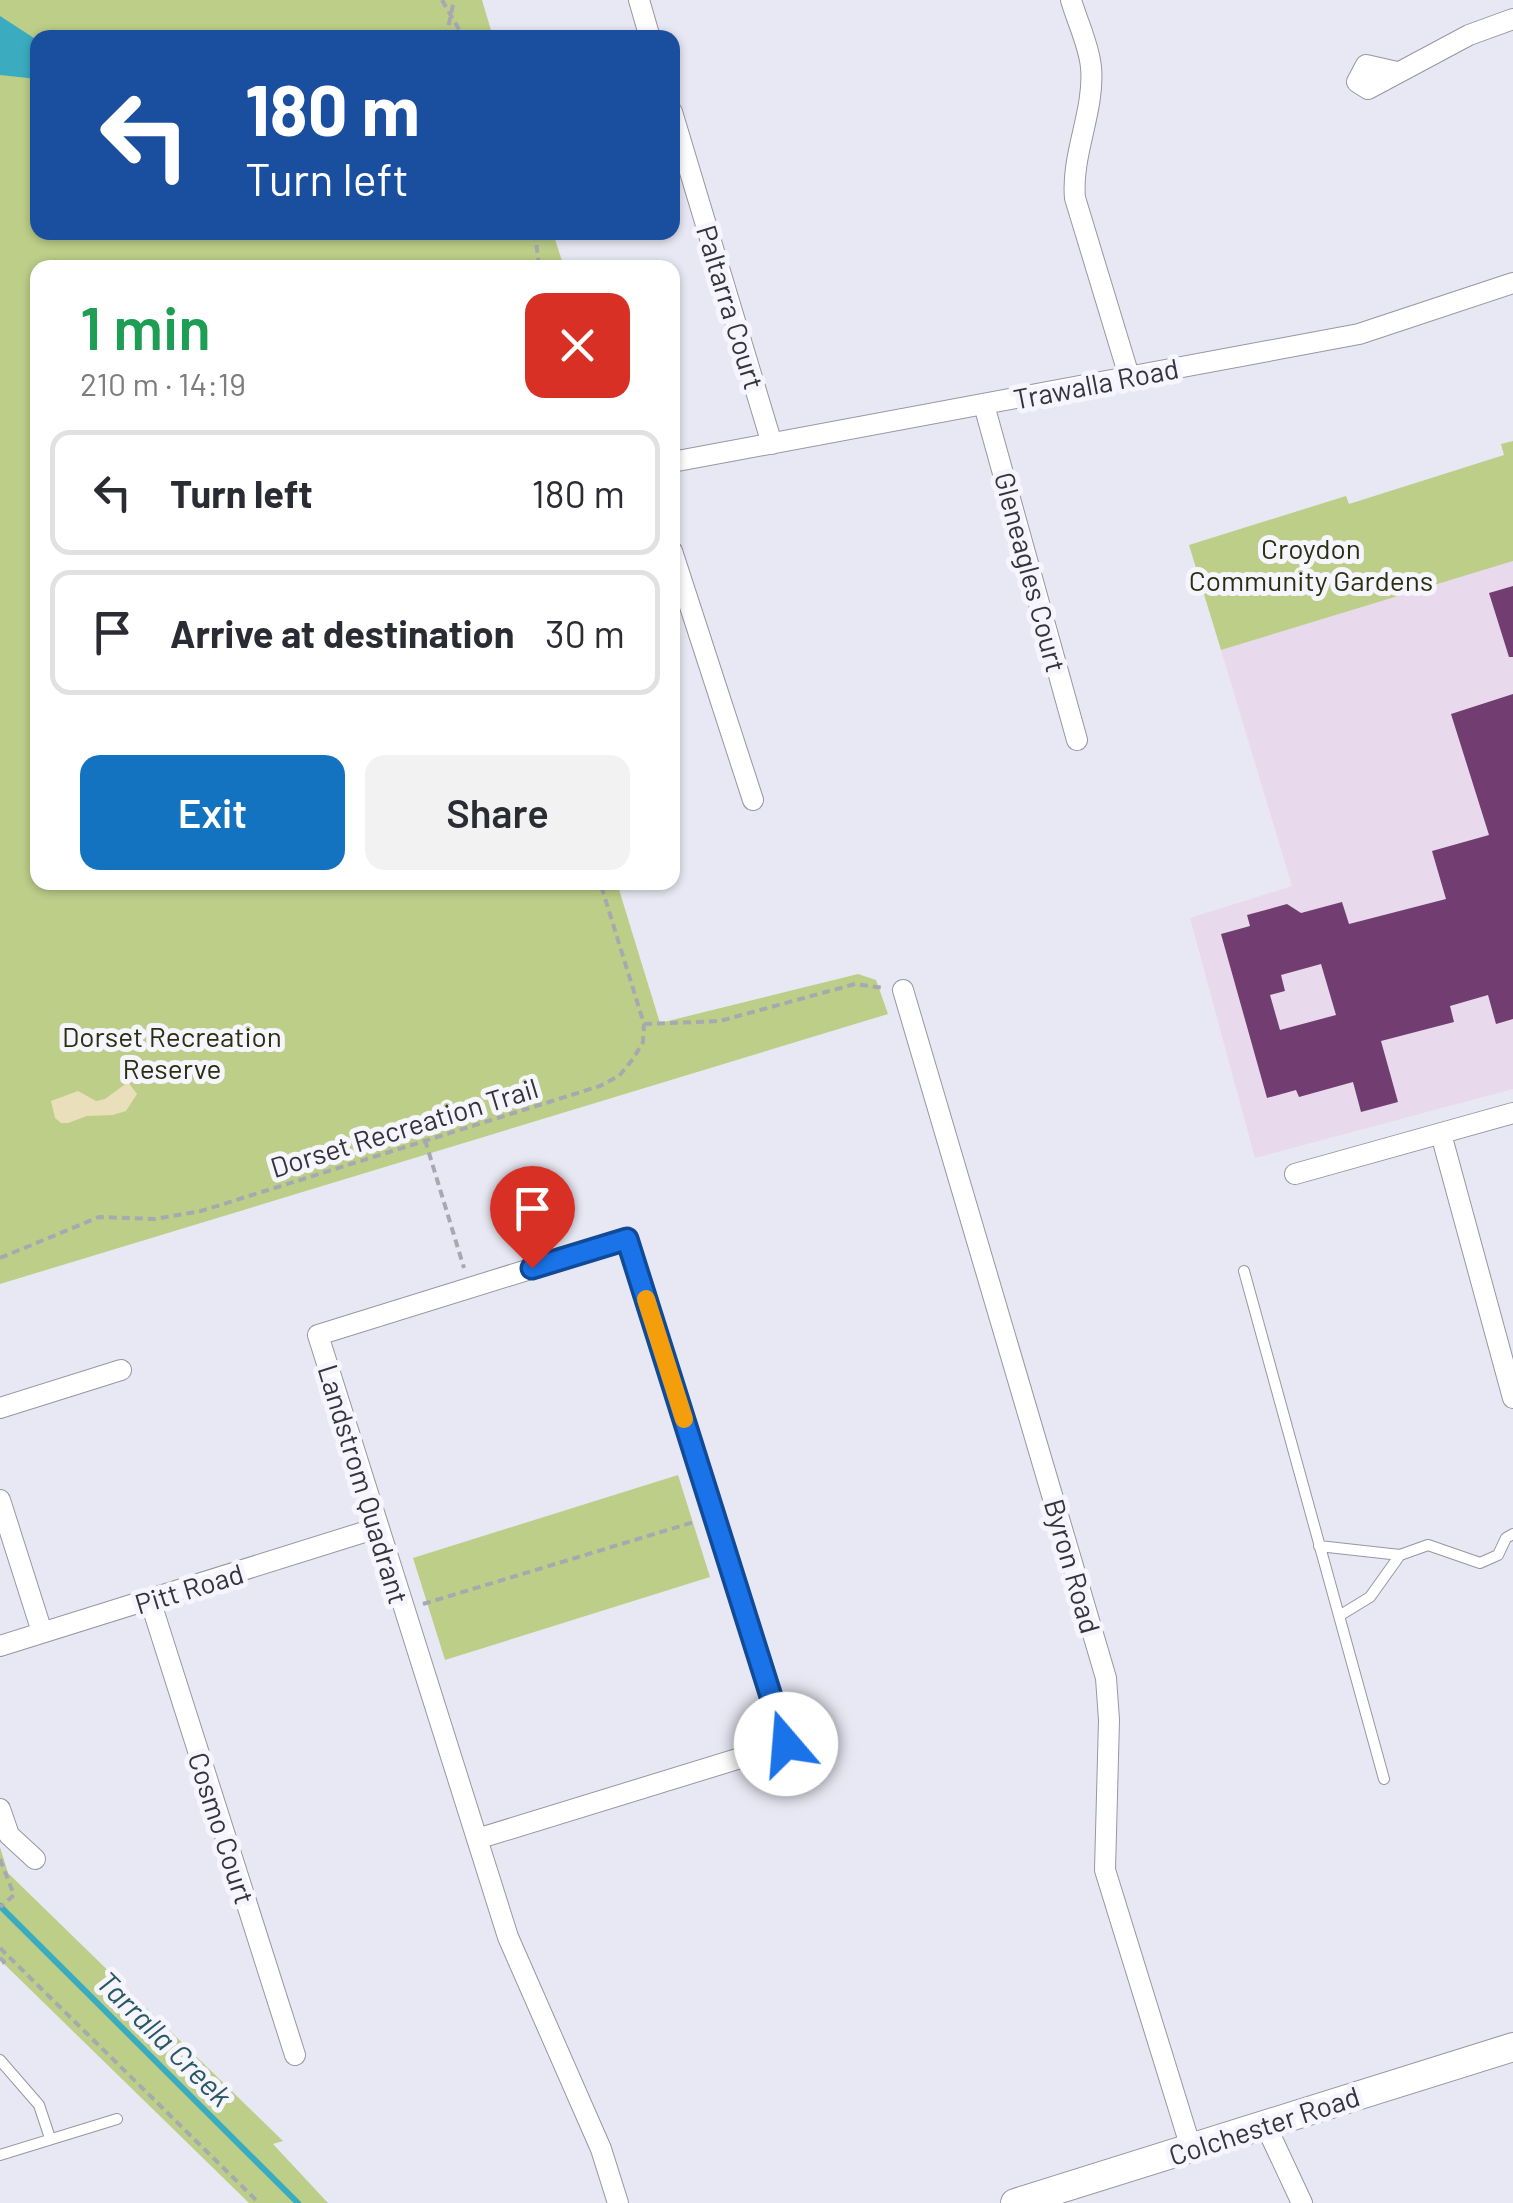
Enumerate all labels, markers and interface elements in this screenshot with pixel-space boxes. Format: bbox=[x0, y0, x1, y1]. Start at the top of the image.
text: 180 m bbox=[245, 66, 420, 150]
icon: left bbox=[80, 70, 210, 200]
text: Turn left bbox=[245, 151, 409, 205]
street label: Paltarra Court bbox=[690, 221, 772, 393]
text: 1 min bbox=[80, 290, 211, 362]
button: close bbox=[525, 293, 630, 398]
street label: Trawalla Road bbox=[1010, 350, 1182, 416]
text: 210 m · 14:19 bbox=[80, 364, 246, 402]
icon: left bbox=[85, 465, 140, 520]
street label: Gleneagles Court bbox=[988, 468, 1074, 676]
text: Turn left bbox=[170, 470, 313, 516]
text: 180 m bbox=[531, 470, 625, 516]
park label: Croydon Community Gardens bbox=[1189, 531, 1433, 597]
icon: arrive bbox=[85, 605, 140, 660]
text: Arrive at destination bbox=[170, 610, 515, 656]
text: 30 m bbox=[545, 610, 625, 656]
button: Exit bbox=[80, 755, 345, 870]
button: Share bbox=[365, 755, 630, 870]
park label: Dorset Recreation Reserve bbox=[62, 1019, 282, 1085]
street label: Dorset Recreation Trail bbox=[266, 1070, 542, 1184]
pin bbox=[490, 1166, 575, 1269]
icon: arrive bbox=[505, 1181, 560, 1236]
street label: Landstrom Quadrant bbox=[311, 1360, 417, 1608]
street label: Byron Road bbox=[1038, 1495, 1108, 1637]
street label: Pitt Road bbox=[131, 1555, 247, 1621]
position arrow bbox=[734, 1692, 838, 1796]
street label: Cosmo Court bbox=[181, 1748, 263, 1908]
water label: Tarralla Creek bbox=[90, 1963, 240, 2113]
street label: Colchester Road bbox=[1164, 2078, 1364, 2172]

